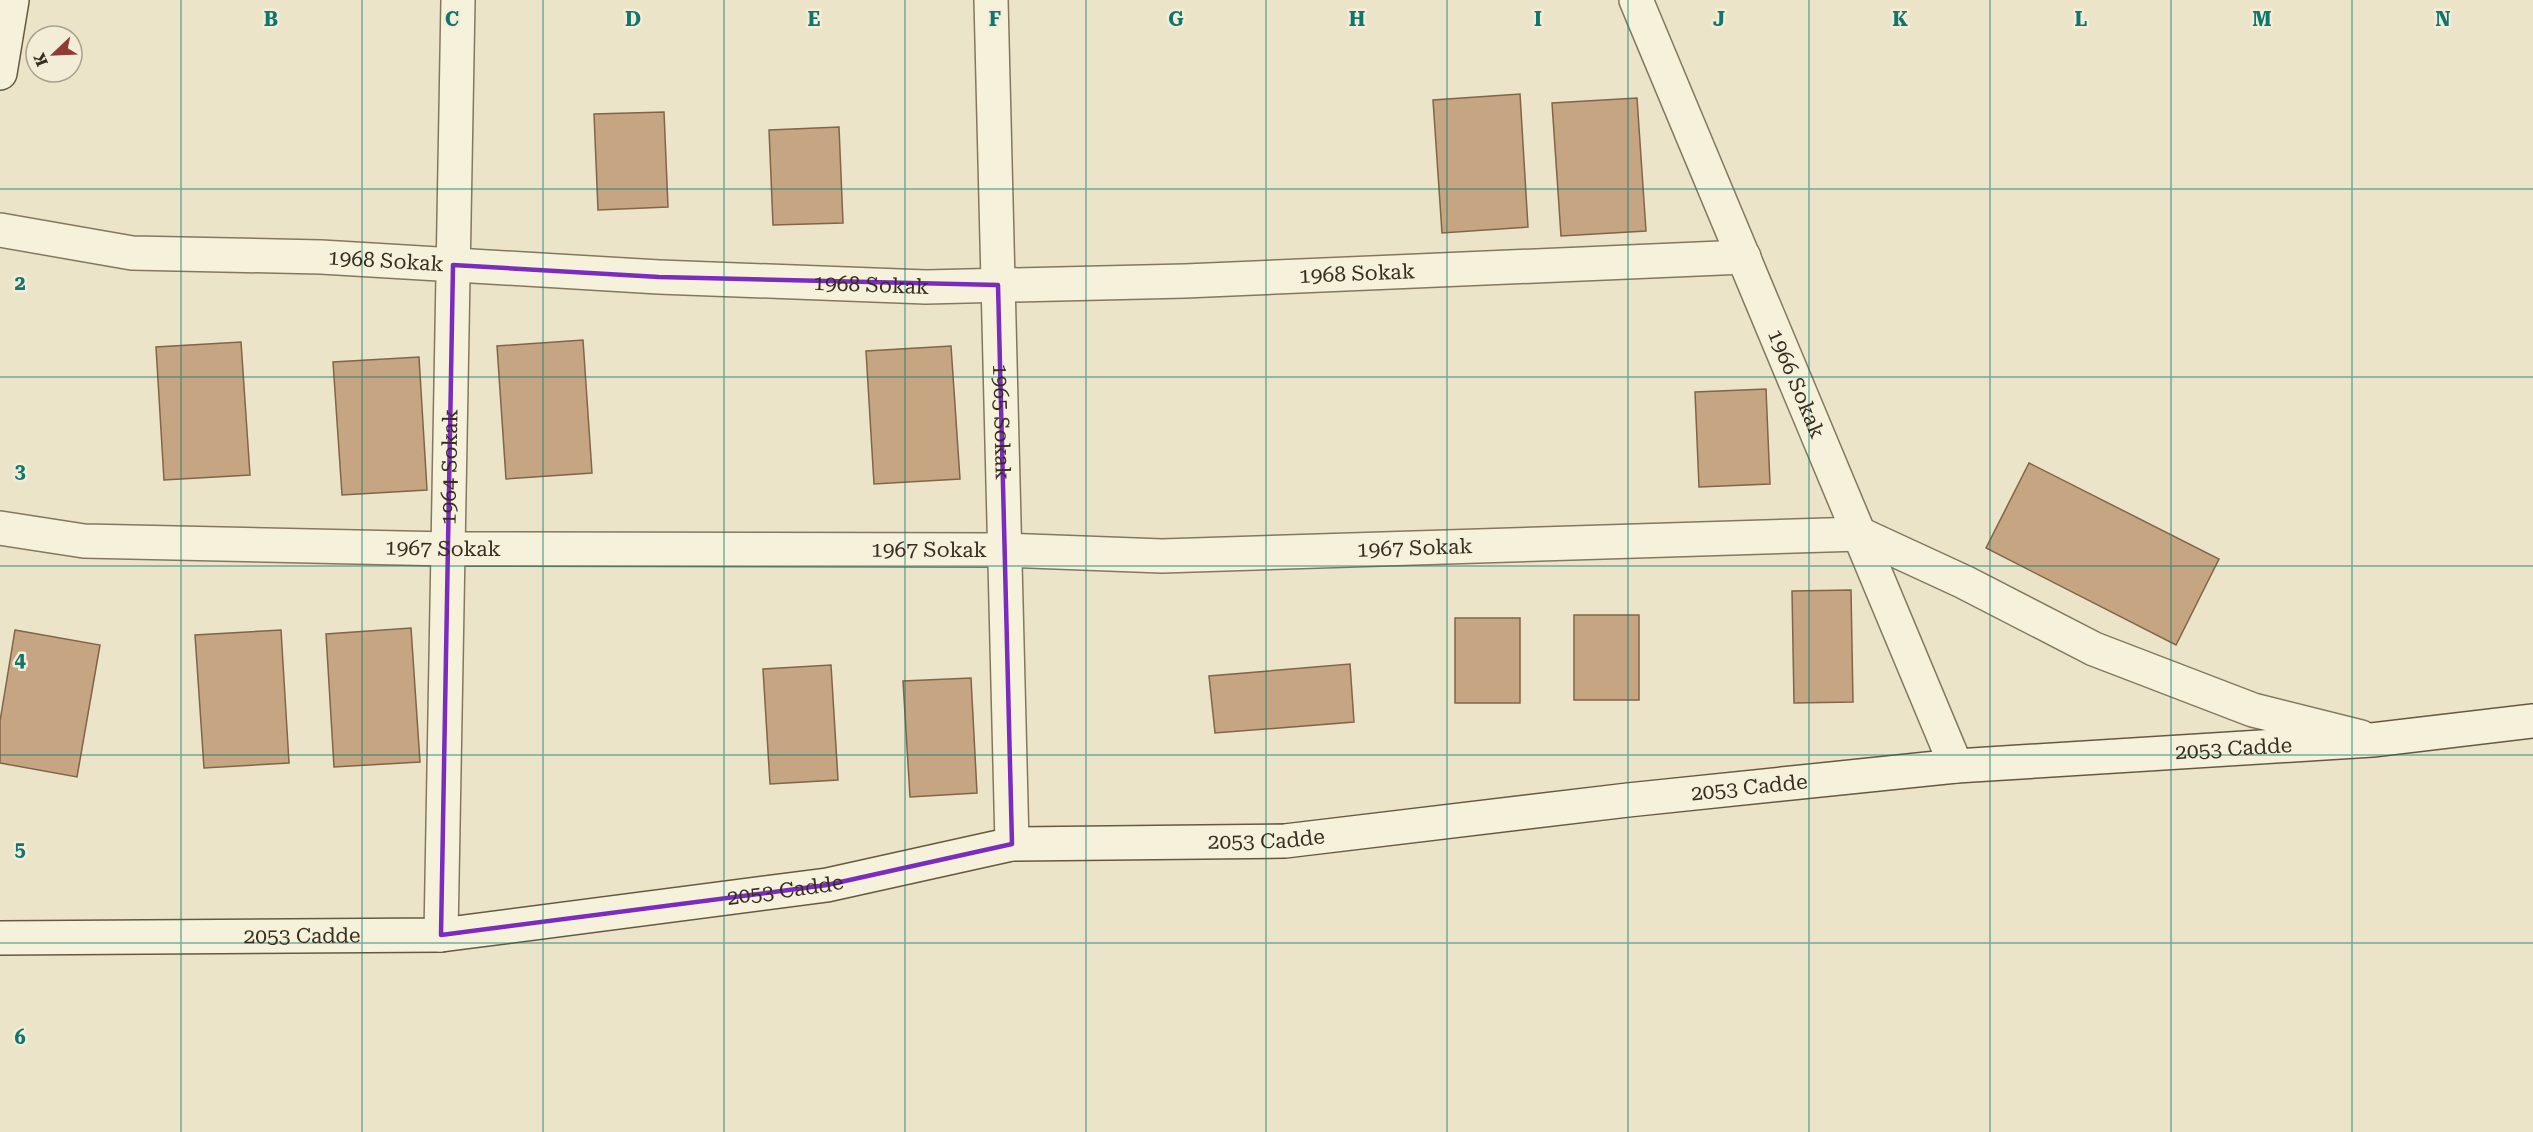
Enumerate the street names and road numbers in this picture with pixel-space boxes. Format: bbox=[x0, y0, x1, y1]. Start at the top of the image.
street label: 1968 Sokak bbox=[327, 245, 444, 276]
street label: 1968 Sokak bbox=[1298, 259, 1415, 288]
street label: 1968 Sokak bbox=[813, 271, 930, 299]
street label: 1966 Sokak bbox=[1763, 326, 1830, 442]
street label: 1965 Sokak bbox=[988, 364, 1015, 480]
street label: 1964 Sokak bbox=[436, 409, 463, 525]
street label: 1967 Sokak bbox=[1356, 534, 1473, 562]
street label: 1967 Sokak bbox=[385, 536, 501, 561]
street label: 1967 Sokak bbox=[871, 538, 987, 562]
street label: 2053 Cadde bbox=[2174, 733, 2293, 764]
street label: 2053 Cadde bbox=[1690, 769, 1809, 805]
street label: 2053 Cadde bbox=[1208, 824, 1326, 854]
street label: 2053 Cadde bbox=[726, 870, 846, 910]
street label: 2053 Cadde bbox=[243, 924, 361, 948]

